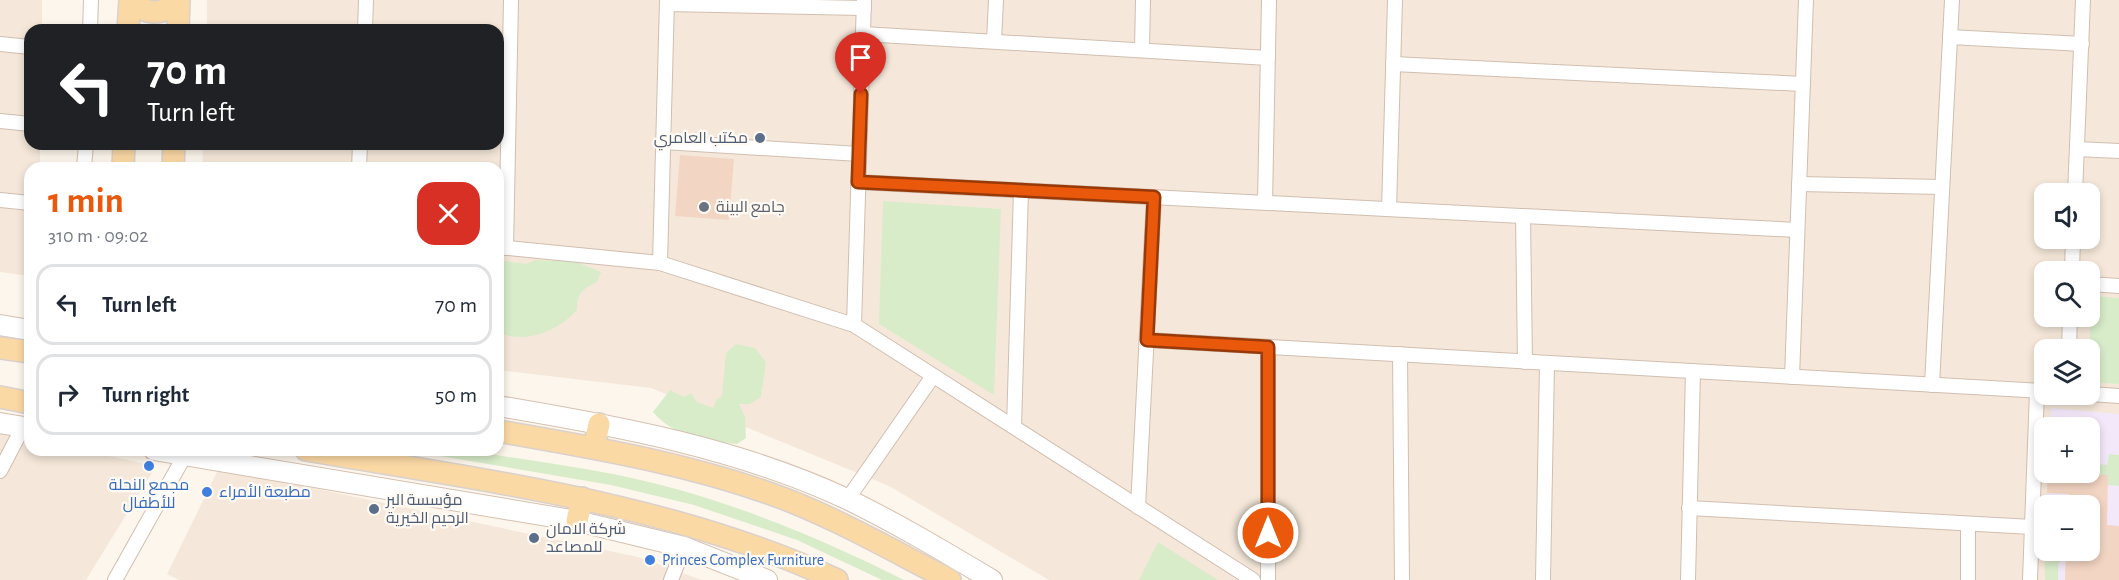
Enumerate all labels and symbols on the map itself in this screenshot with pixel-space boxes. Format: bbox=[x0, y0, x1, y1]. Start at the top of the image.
pin bbox=[835, 32, 886, 94]
place label: مكتب العامري bbox=[654, 130, 748, 151]
marker: مكتب العامري bbox=[753, 131, 767, 145]
place label: جامع البينة bbox=[716, 199, 785, 218]
marker: جامع البينة bbox=[697, 200, 711, 214]
marker: مجمع النحلة للأطفال bbox=[142, 459, 156, 473]
place label: مجمع النحلة للأطفال bbox=[109, 477, 189, 513]
place label: مطبعة الأمراء bbox=[219, 484, 311, 501]
marker: مطبعة الأمراء bbox=[200, 485, 214, 499]
place label: مؤسسة البر الرحيم الخيرية bbox=[385, 492, 469, 529]
position arrow bbox=[1236, 501, 1300, 565]
marker: مؤسسة البر الرحيم الخيرية bbox=[367, 502, 381, 516]
place label: شركة الامان للمصاعد bbox=[546, 520, 626, 555]
marker: شركة الامان للمصاعد bbox=[527, 531, 541, 545]
place label: Princes Complex Furniture bbox=[662, 552, 824, 568]
marker: Princes Complex Furniture bbox=[643, 553, 657, 567]

